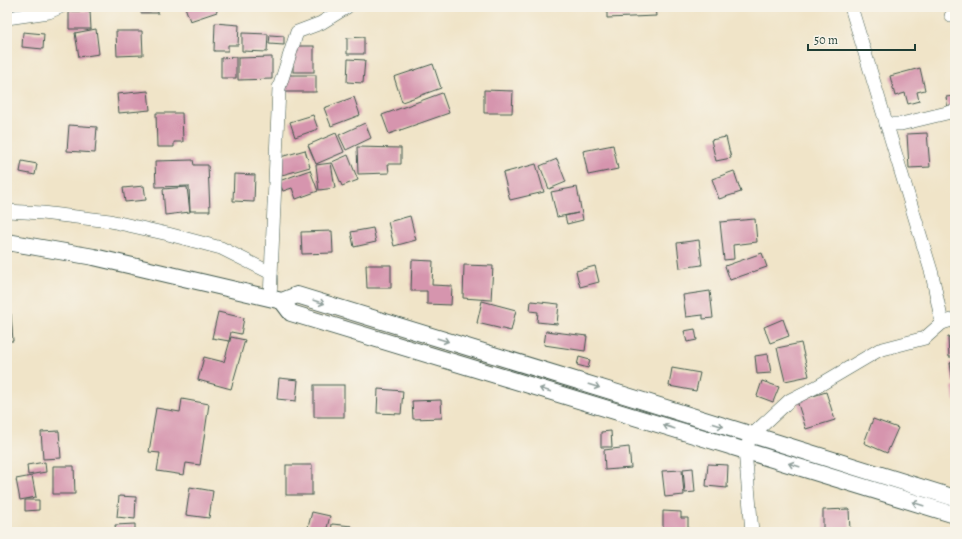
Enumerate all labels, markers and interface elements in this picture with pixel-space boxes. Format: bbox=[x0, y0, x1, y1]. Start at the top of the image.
scale bar bbox=[808, 26, 915, 52]
text: 50 m bbox=[814, 32, 838, 48]
one-way arrow bbox=[312, 299, 325, 306]
one-way arrow bbox=[436, 337, 449, 344]
one-way arrow bbox=[587, 383, 600, 390]
one-way arrow bbox=[539, 386, 552, 393]
one-way arrow bbox=[712, 422, 725, 429]
one-way arrow bbox=[663, 423, 676, 430]
one-way arrow bbox=[787, 461, 800, 468]
one-way arrow bbox=[911, 500, 924, 507]

